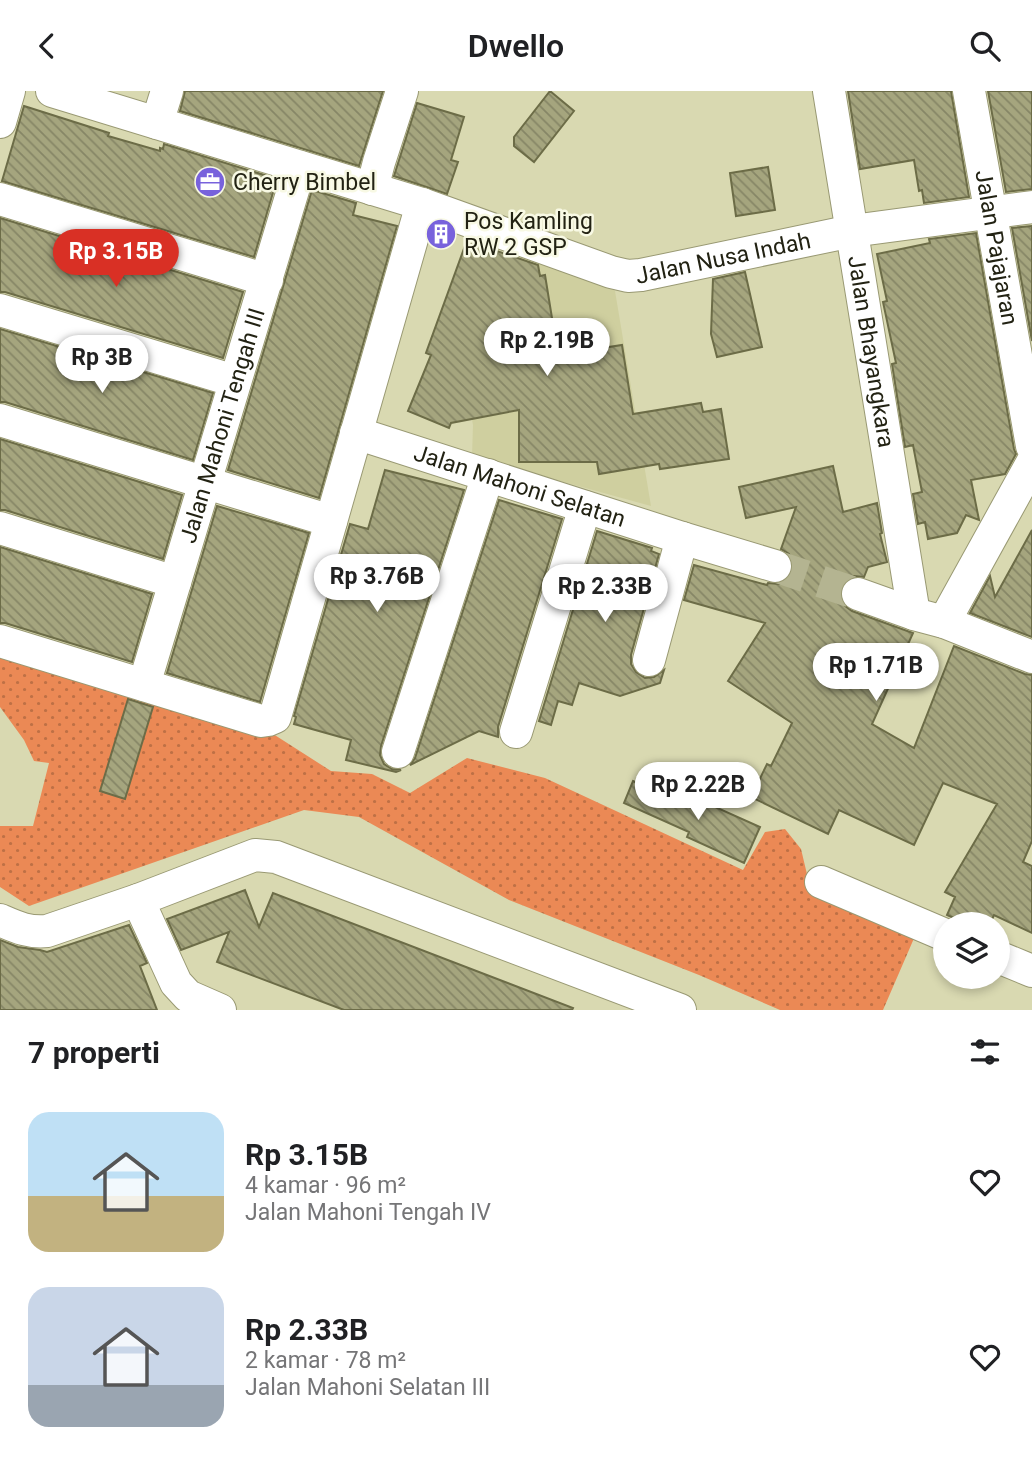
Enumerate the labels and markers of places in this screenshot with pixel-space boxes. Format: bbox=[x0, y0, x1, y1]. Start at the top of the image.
office icon: Cherry Bimbel bbox=[193, 165, 227, 199]
place label: Cherry Bimbel bbox=[233, 169, 376, 196]
place label: Pos Kamling RW 2 GSP bbox=[464, 208, 593, 261]
building icon: Pos Kamling RW 2 GSP bbox=[424, 217, 458, 251]
pin: Rp 3.15B bbox=[44, 229, 188, 289]
pin: Rp 2.19B bbox=[475, 319, 619, 378]
pin: Rp 3B bbox=[53, 335, 151, 395]
pin: Rp 3.76B bbox=[305, 554, 449, 614]
pin: Rp 2.33B bbox=[533, 565, 677, 624]
pin: Rp 1.71B bbox=[804, 643, 948, 703]
pin: Rp 2.22B bbox=[626, 763, 770, 822]

